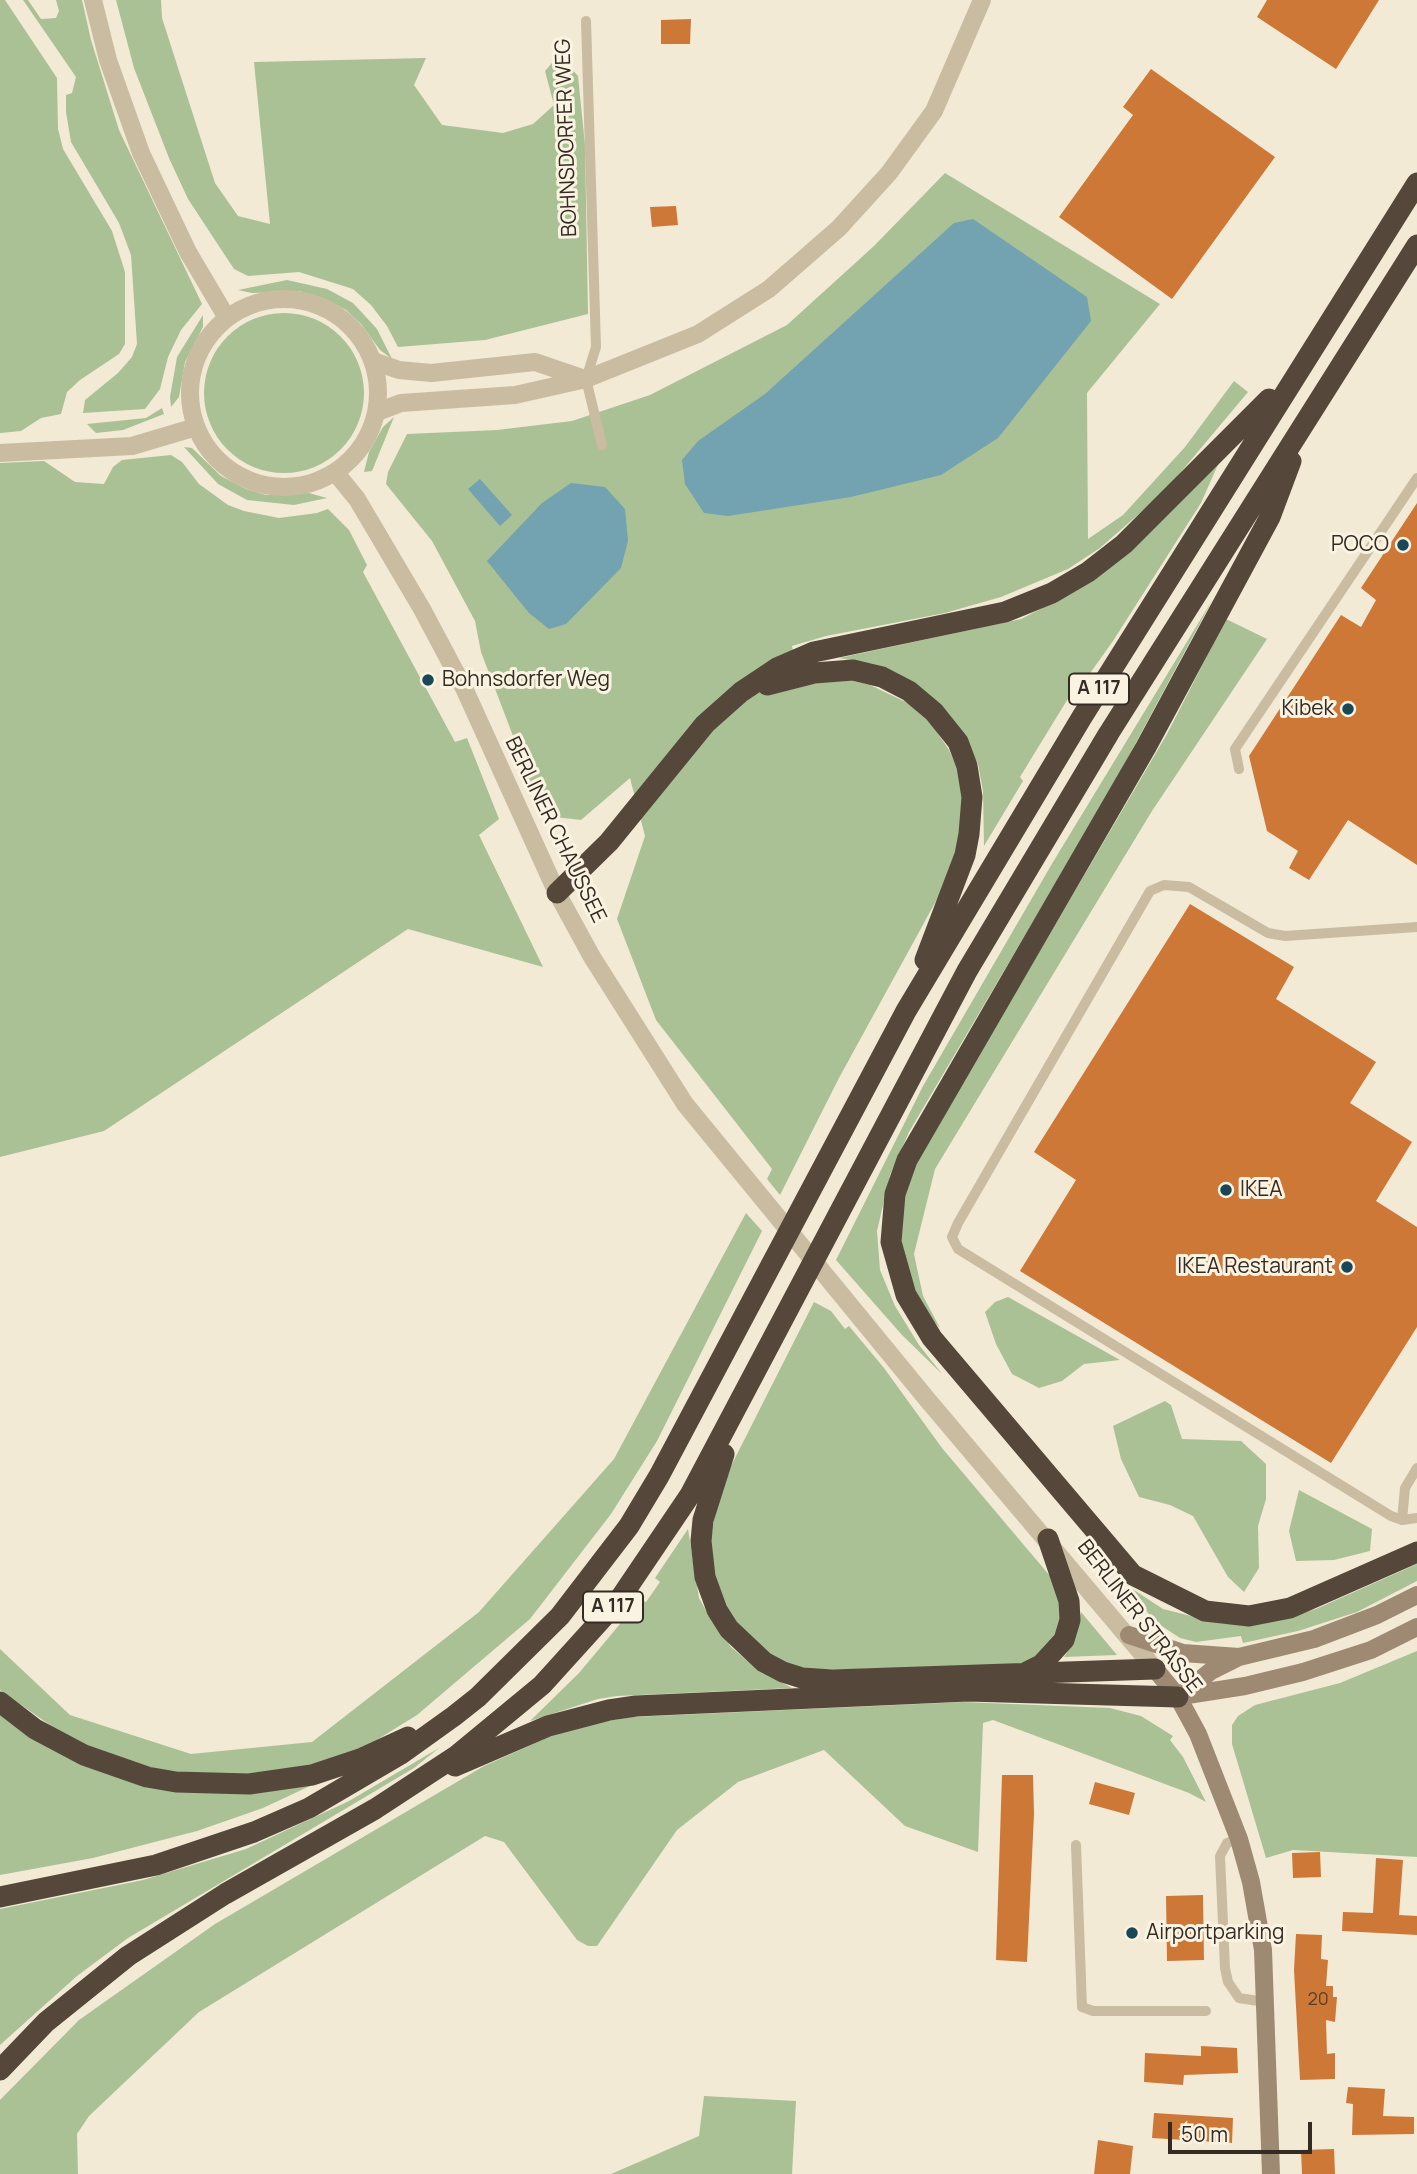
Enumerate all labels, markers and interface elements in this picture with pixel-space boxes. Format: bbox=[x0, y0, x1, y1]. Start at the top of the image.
street label: BOHNSDORFER WEG bbox=[551, 39, 583, 237]
place label: POCO bbox=[1331, 532, 1389, 558]
marker: POCO bbox=[1395, 537, 1411, 553]
place label: Bohnsdorfer Weg bbox=[442, 667, 610, 693]
marker: Bohnsdorfer Weg bbox=[420, 672, 436, 688]
road number: A 117 bbox=[1069, 674, 1129, 704]
place label: Kibek bbox=[1282, 696, 1334, 722]
marker: Kibek bbox=[1340, 701, 1356, 717]
street label: BERLINER CHAUSSEE bbox=[499, 733, 611, 927]
place label: IKEA bbox=[1240, 1177, 1283, 1203]
marker: IKEA bbox=[1218, 1182, 1234, 1198]
place label: IKEA Restaurant bbox=[1177, 1254, 1333, 1280]
marker: IKEA Restaurant bbox=[1339, 1259, 1355, 1275]
street label: BERLINER STRASSE bbox=[1071, 1535, 1207, 1699]
road number: A 117 bbox=[583, 1592, 643, 1623]
place label: Airportparking bbox=[1146, 1920, 1285, 1946]
marker: Airportparking bbox=[1124, 1925, 1140, 1941]
house number: 20 bbox=[1307, 1989, 1329, 2011]
scale bar bbox=[1172, 2108, 1316, 2152]
text: 50 m bbox=[1181, 2120, 1228, 2148]

